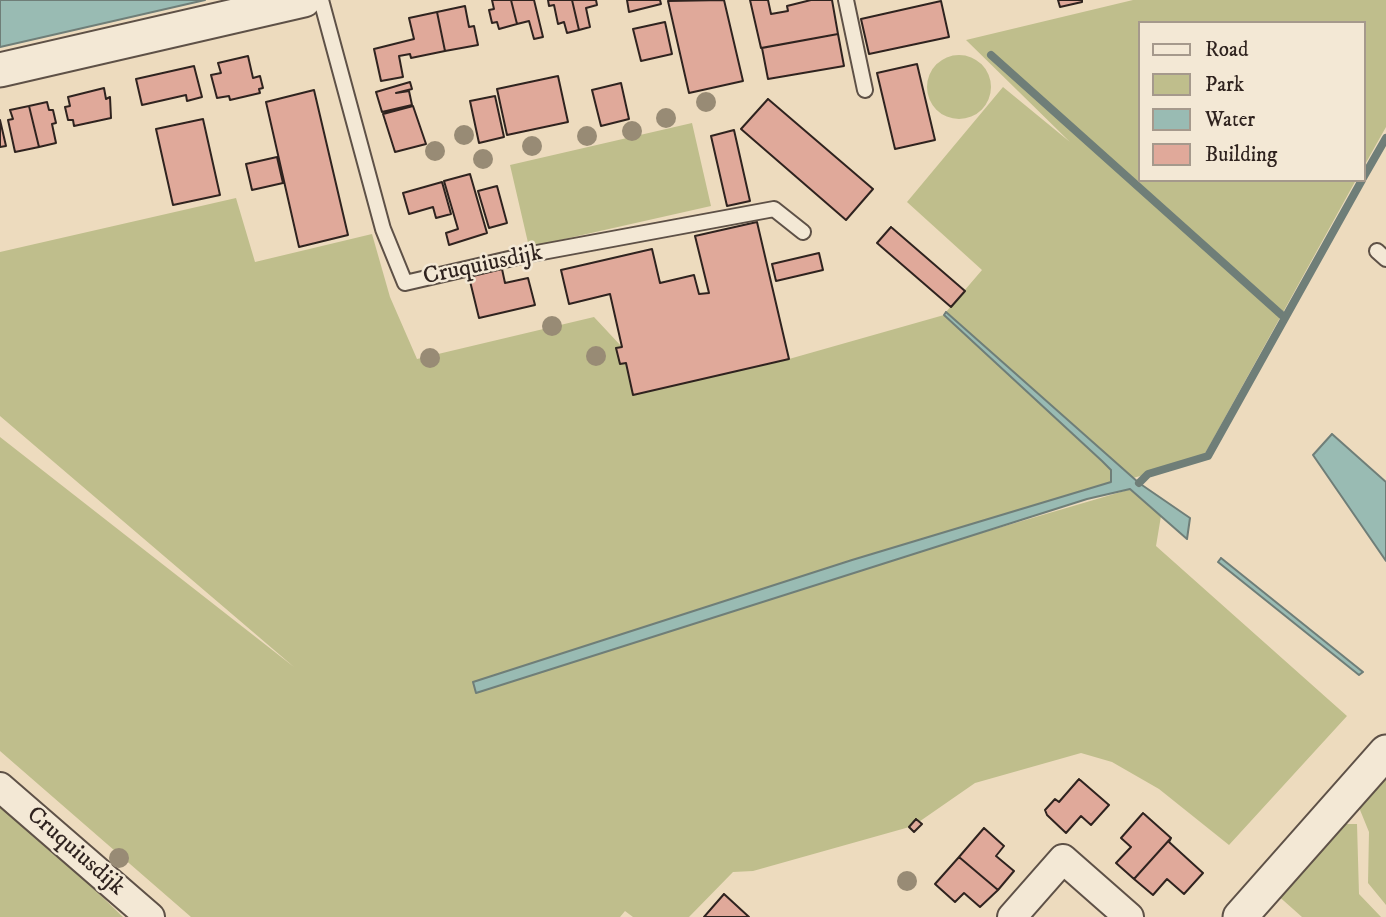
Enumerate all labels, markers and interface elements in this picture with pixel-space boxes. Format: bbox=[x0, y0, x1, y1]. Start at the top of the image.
legend bbox=[1138, 21, 1365, 182]
text: Road bbox=[1205, 37, 1249, 63]
text: Park bbox=[1205, 72, 1244, 98]
text: Water bbox=[1205, 107, 1255, 133]
text: Building bbox=[1205, 142, 1277, 168]
street label: Cruquiusdijk bbox=[421, 239, 545, 293]
street label: Cruquiusdijk bbox=[20, 801, 130, 903]

